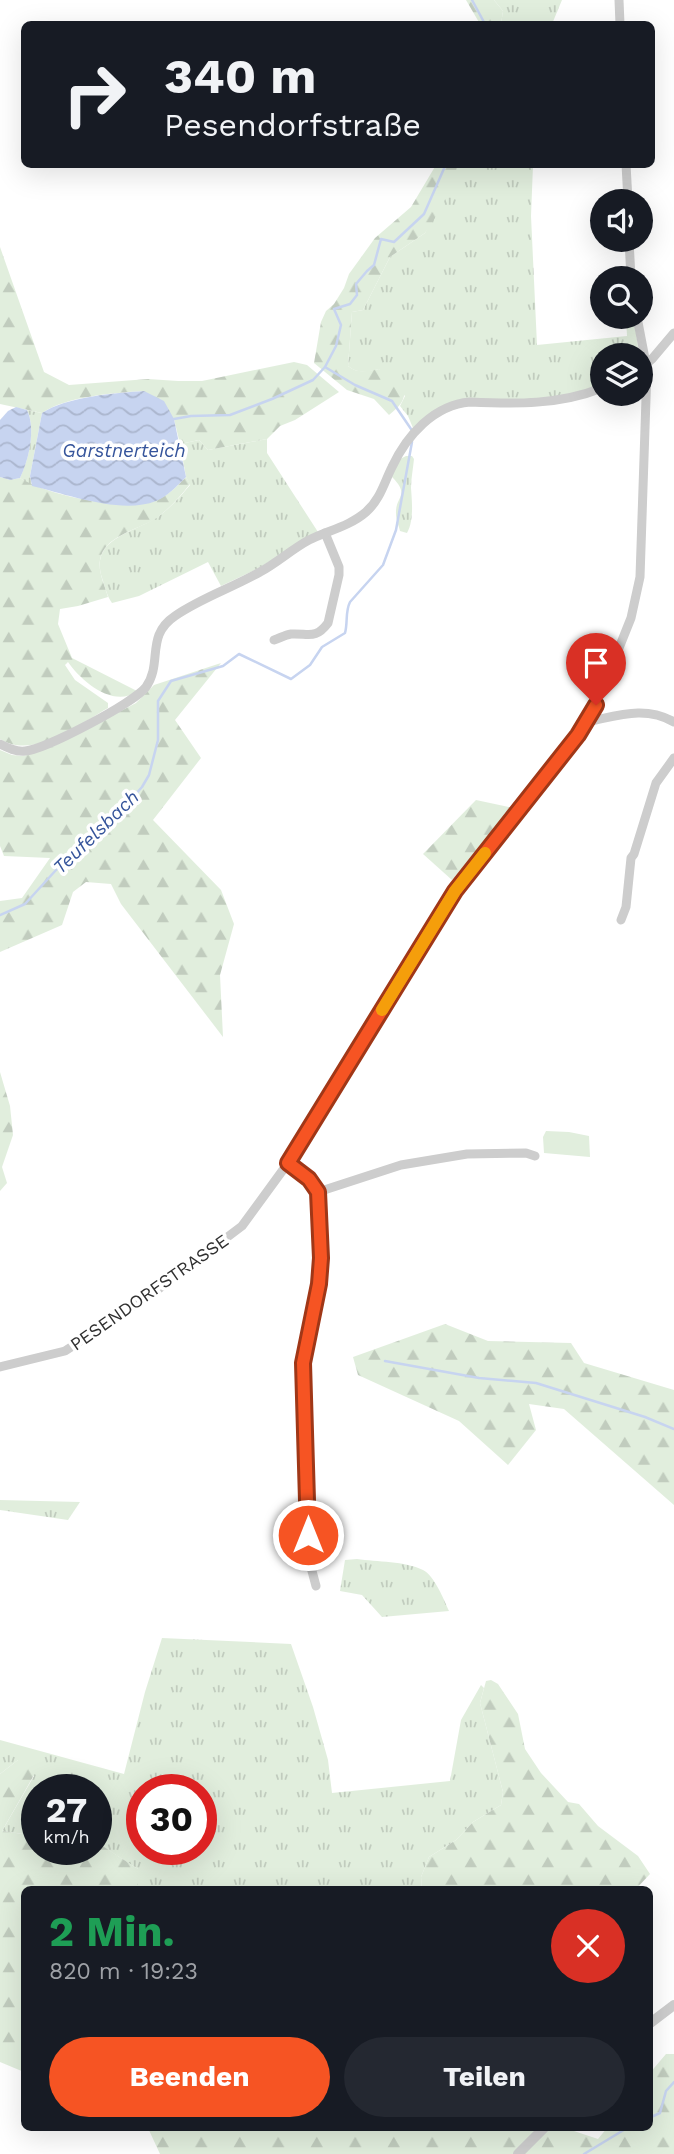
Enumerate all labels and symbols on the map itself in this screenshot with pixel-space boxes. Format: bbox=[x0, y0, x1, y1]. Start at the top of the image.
water label: Garstnerteich bbox=[62, 439, 186, 462]
pin bbox=[566, 633, 626, 705]
water label: Teufelsbach bbox=[48, 785, 144, 879]
street label: PESENDORFSTRASSE bbox=[66, 1229, 232, 1355]
position arrow bbox=[271, 1498, 345, 1572]
speed limit sign: 30 bbox=[126, 1774, 217, 1865]

